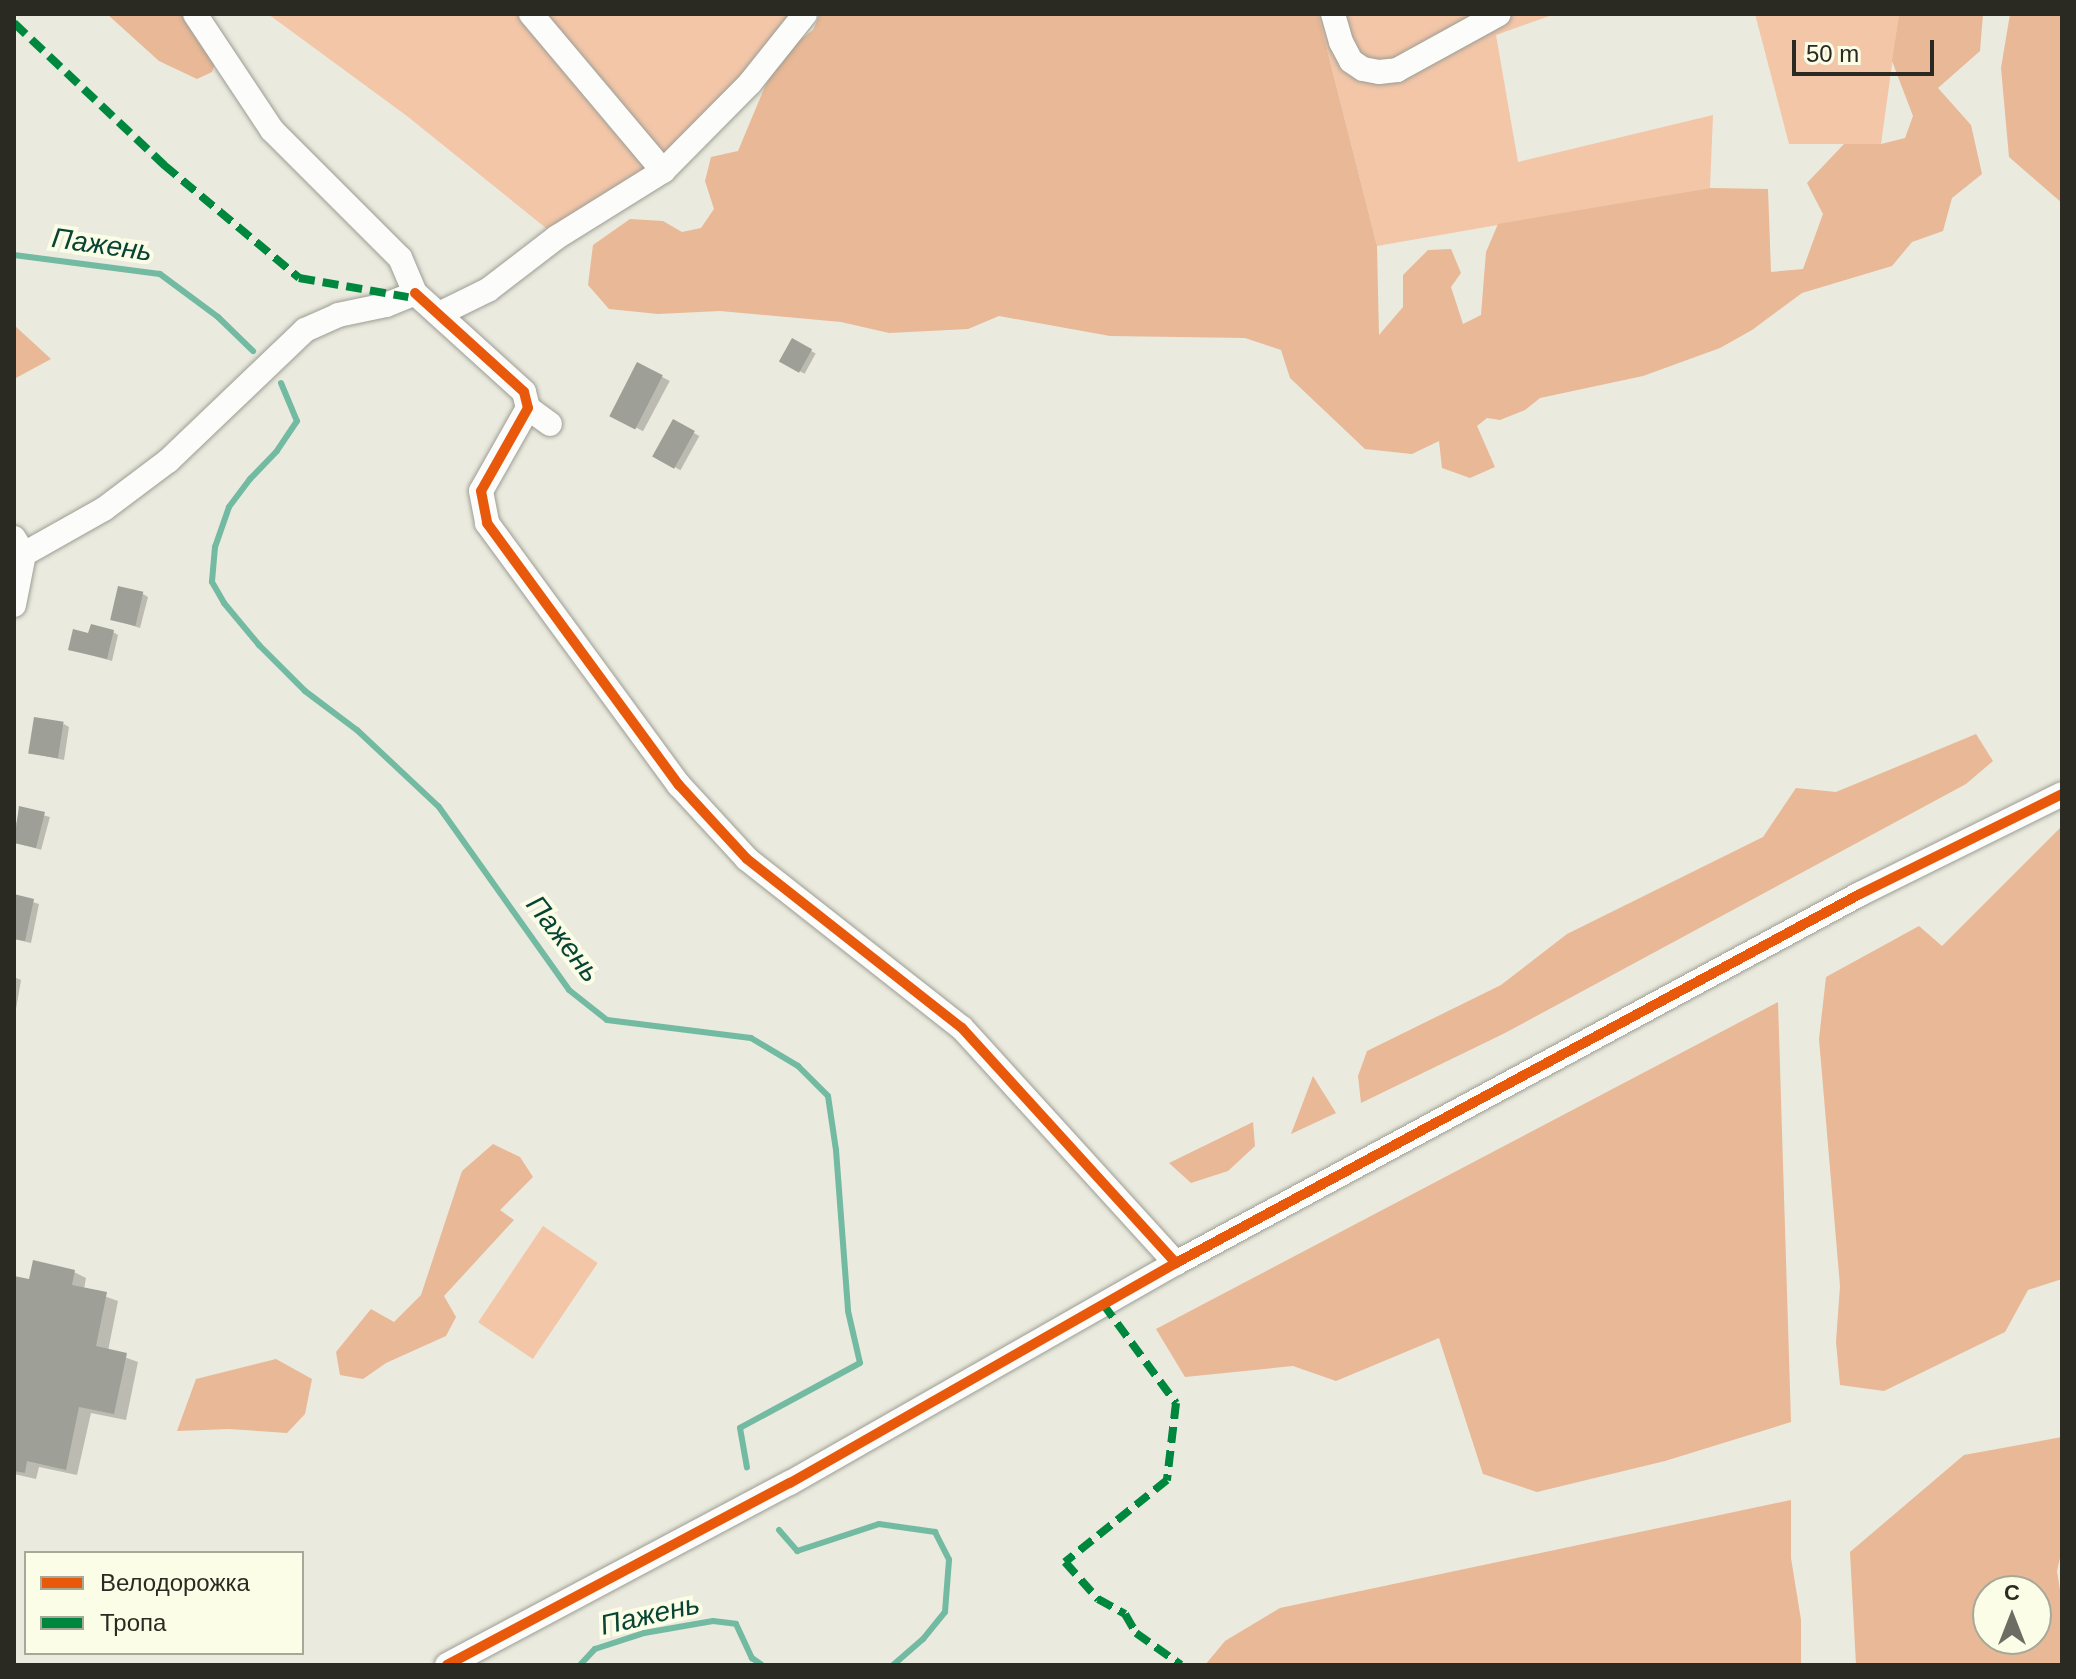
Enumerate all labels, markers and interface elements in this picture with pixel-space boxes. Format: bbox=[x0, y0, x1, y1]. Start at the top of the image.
scale bar bbox=[1796, 24, 1938, 74]
text: 50 m bbox=[1806, 40, 1859, 67]
water label: Пажень bbox=[50, 221, 154, 269]
water label: Пажень bbox=[519, 889, 607, 989]
legend bbox=[24, 1551, 304, 1655]
text: Велодорожка bbox=[100, 1569, 250, 1596]
north arrow bbox=[1972, 1575, 2052, 1655]
text: С bbox=[2004, 1580, 2020, 1605]
water label: Пажень bbox=[597, 1587, 703, 1643]
text: Тропа bbox=[100, 1609, 166, 1636]

